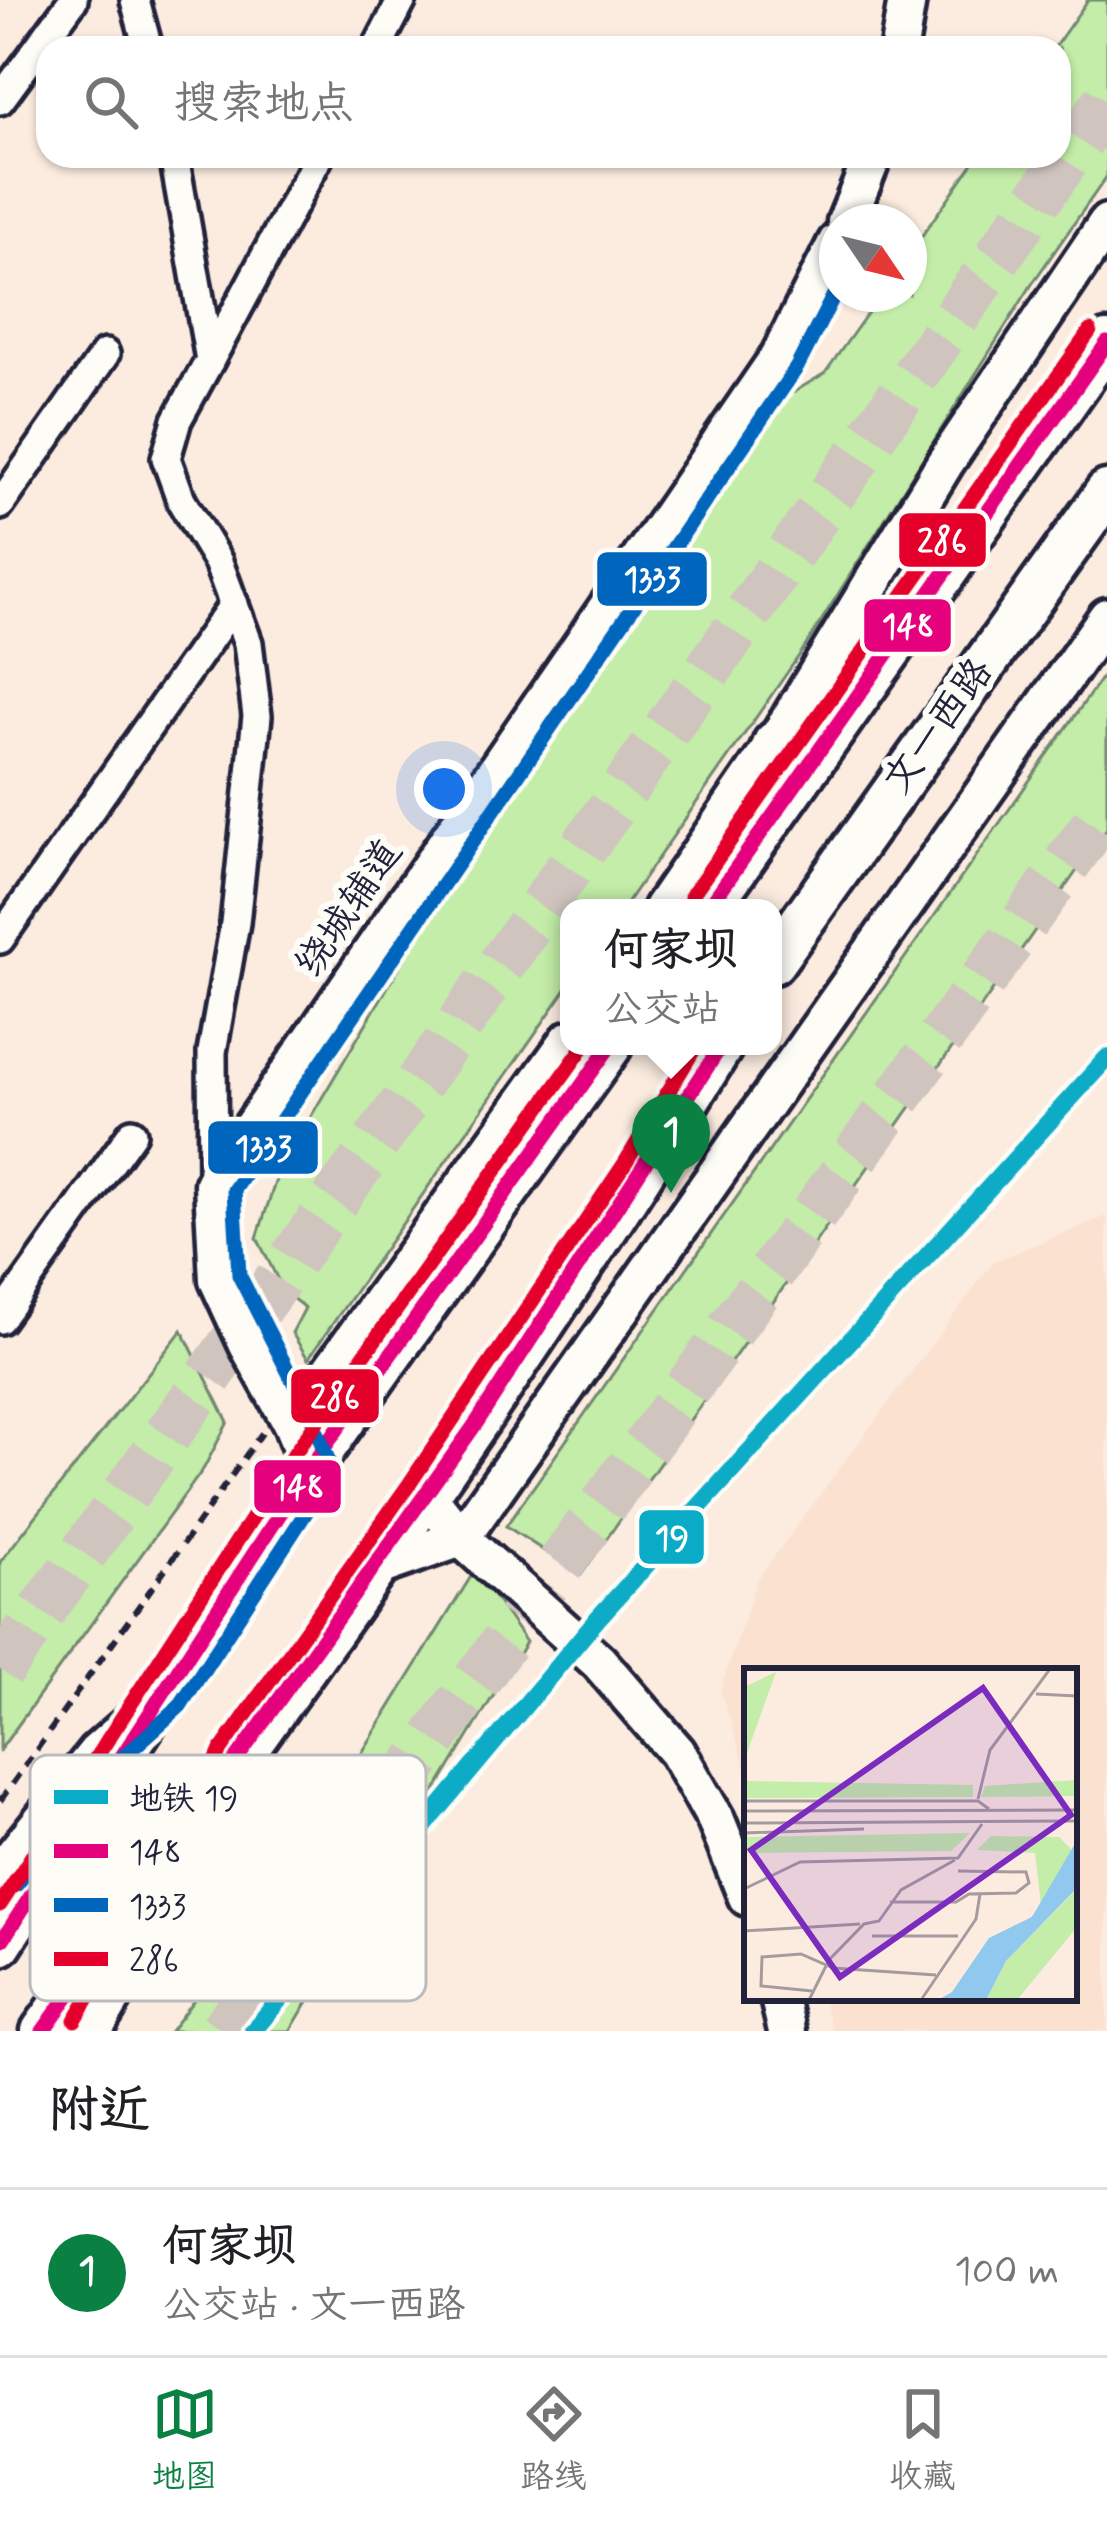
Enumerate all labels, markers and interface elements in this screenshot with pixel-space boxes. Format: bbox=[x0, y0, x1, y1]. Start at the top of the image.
search box bbox=[36, 36, 1071, 168]
icon: search bbox=[78, 69, 144, 135]
text: 搜索地点 bbox=[174, 75, 354, 134]
north arrow bbox=[819, 204, 927, 312]
line badge: 286 bbox=[897, 511, 988, 569]
text: 286 bbox=[917, 521, 967, 565]
line badge: 1333 bbox=[595, 550, 709, 608]
text: 1333 bbox=[623, 559, 681, 603]
line badge: 148 bbox=[862, 597, 953, 654]
text: 148 bbox=[882, 606, 934, 650]
street label: 文一西路 bbox=[873, 649, 1005, 805]
your location bbox=[414, 759, 474, 819]
street label: 绕城辅道 bbox=[285, 830, 415, 988]
popup bbox=[560, 899, 782, 1055]
text: 何家坝 bbox=[603, 922, 739, 981]
text: 公交站 bbox=[603, 985, 721, 1036]
pin: 1 bbox=[632, 1094, 710, 1193]
line badge: 1333 bbox=[206, 1119, 320, 1176]
text: 1333 bbox=[234, 1128, 292, 1172]
line badge: 286 bbox=[289, 1367, 381, 1425]
text: 286 bbox=[310, 1377, 360, 1421]
line badge: 148 bbox=[252, 1458, 343, 1515]
text: 148 bbox=[272, 1467, 324, 1511]
line badge: 19 bbox=[637, 1508, 706, 1566]
text: 19 bbox=[655, 1518, 689, 1562]
inset map bbox=[744, 1668, 1077, 2001]
legend bbox=[30, 1755, 426, 2001]
text: 地铁 19 bbox=[129, 1778, 238, 1822]
text: 148 bbox=[129, 1832, 182, 1876]
text: 1333 bbox=[129, 1886, 186, 1930]
text: 286 bbox=[129, 1940, 179, 1984]
text: 附近 bbox=[48, 2079, 150, 2145]
text: 何家坝 bbox=[162, 2218, 297, 2277]
text: 1 bbox=[78, 2247, 96, 2298]
text: 100 m bbox=[954, 2247, 1059, 2298]
text: 公交站 · 文一西路 bbox=[162, 2281, 465, 2332]
tab: 地图 bbox=[152, 2381, 218, 2500]
tab: 路线 bbox=[521, 2381, 587, 2500]
tab: 收藏 bbox=[890, 2381, 956, 2500]

